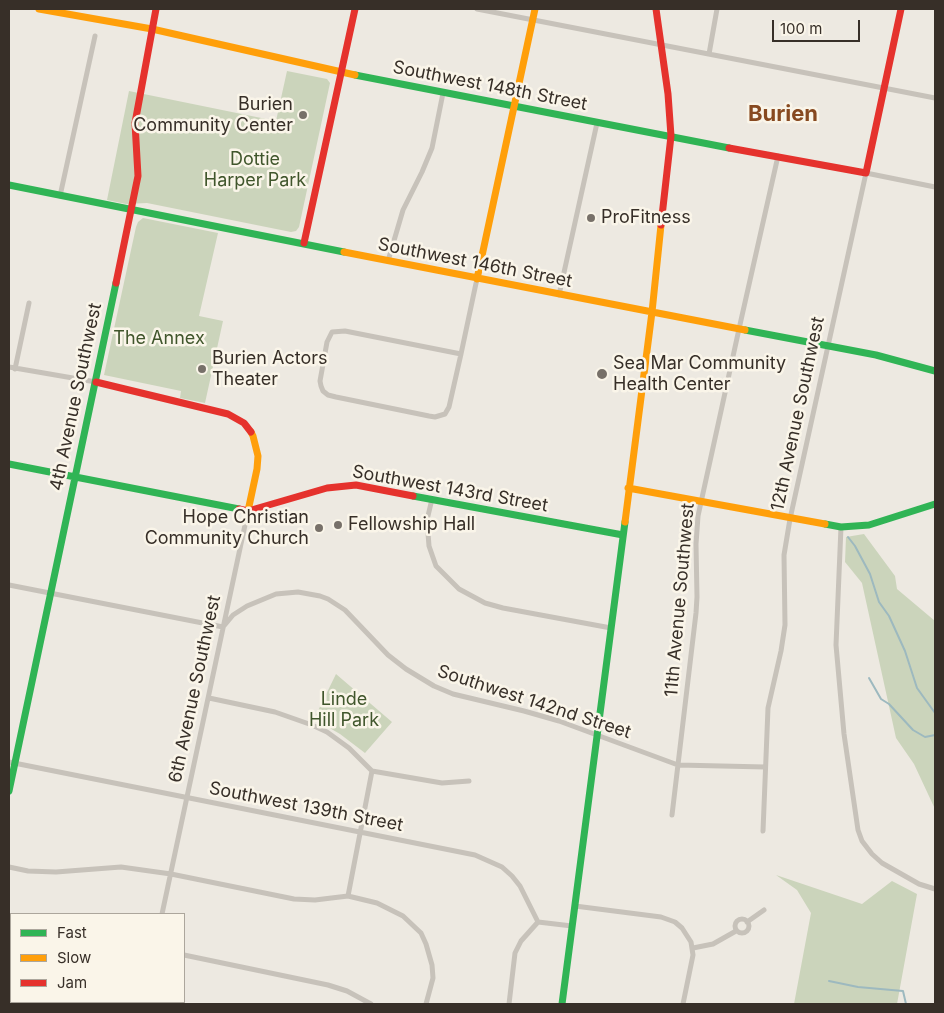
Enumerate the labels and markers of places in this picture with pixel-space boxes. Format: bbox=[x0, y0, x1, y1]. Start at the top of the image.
place label: Burien Community Center bbox=[133, 94, 293, 136]
marker: Burien Community Center bbox=[297, 109, 309, 121]
place label: ProFitness bbox=[601, 207, 691, 229]
marker: ProFitness bbox=[585, 212, 597, 224]
place label: Burien Actors Theater bbox=[212, 348, 328, 390]
place label: Sea Mar Community Health Center bbox=[613, 353, 786, 396]
marker: Burien Actors Theater bbox=[196, 363, 208, 375]
marker: Sea Mar Community Health Center bbox=[595, 367, 609, 381]
place label: Hope Christian Community Church bbox=[145, 507, 309, 550]
place label: Fellowship Hall bbox=[348, 514, 475, 536]
marker: Fellowship Hall bbox=[332, 519, 344, 531]
marker: Hope Christian Community Church bbox=[313, 522, 325, 534]

